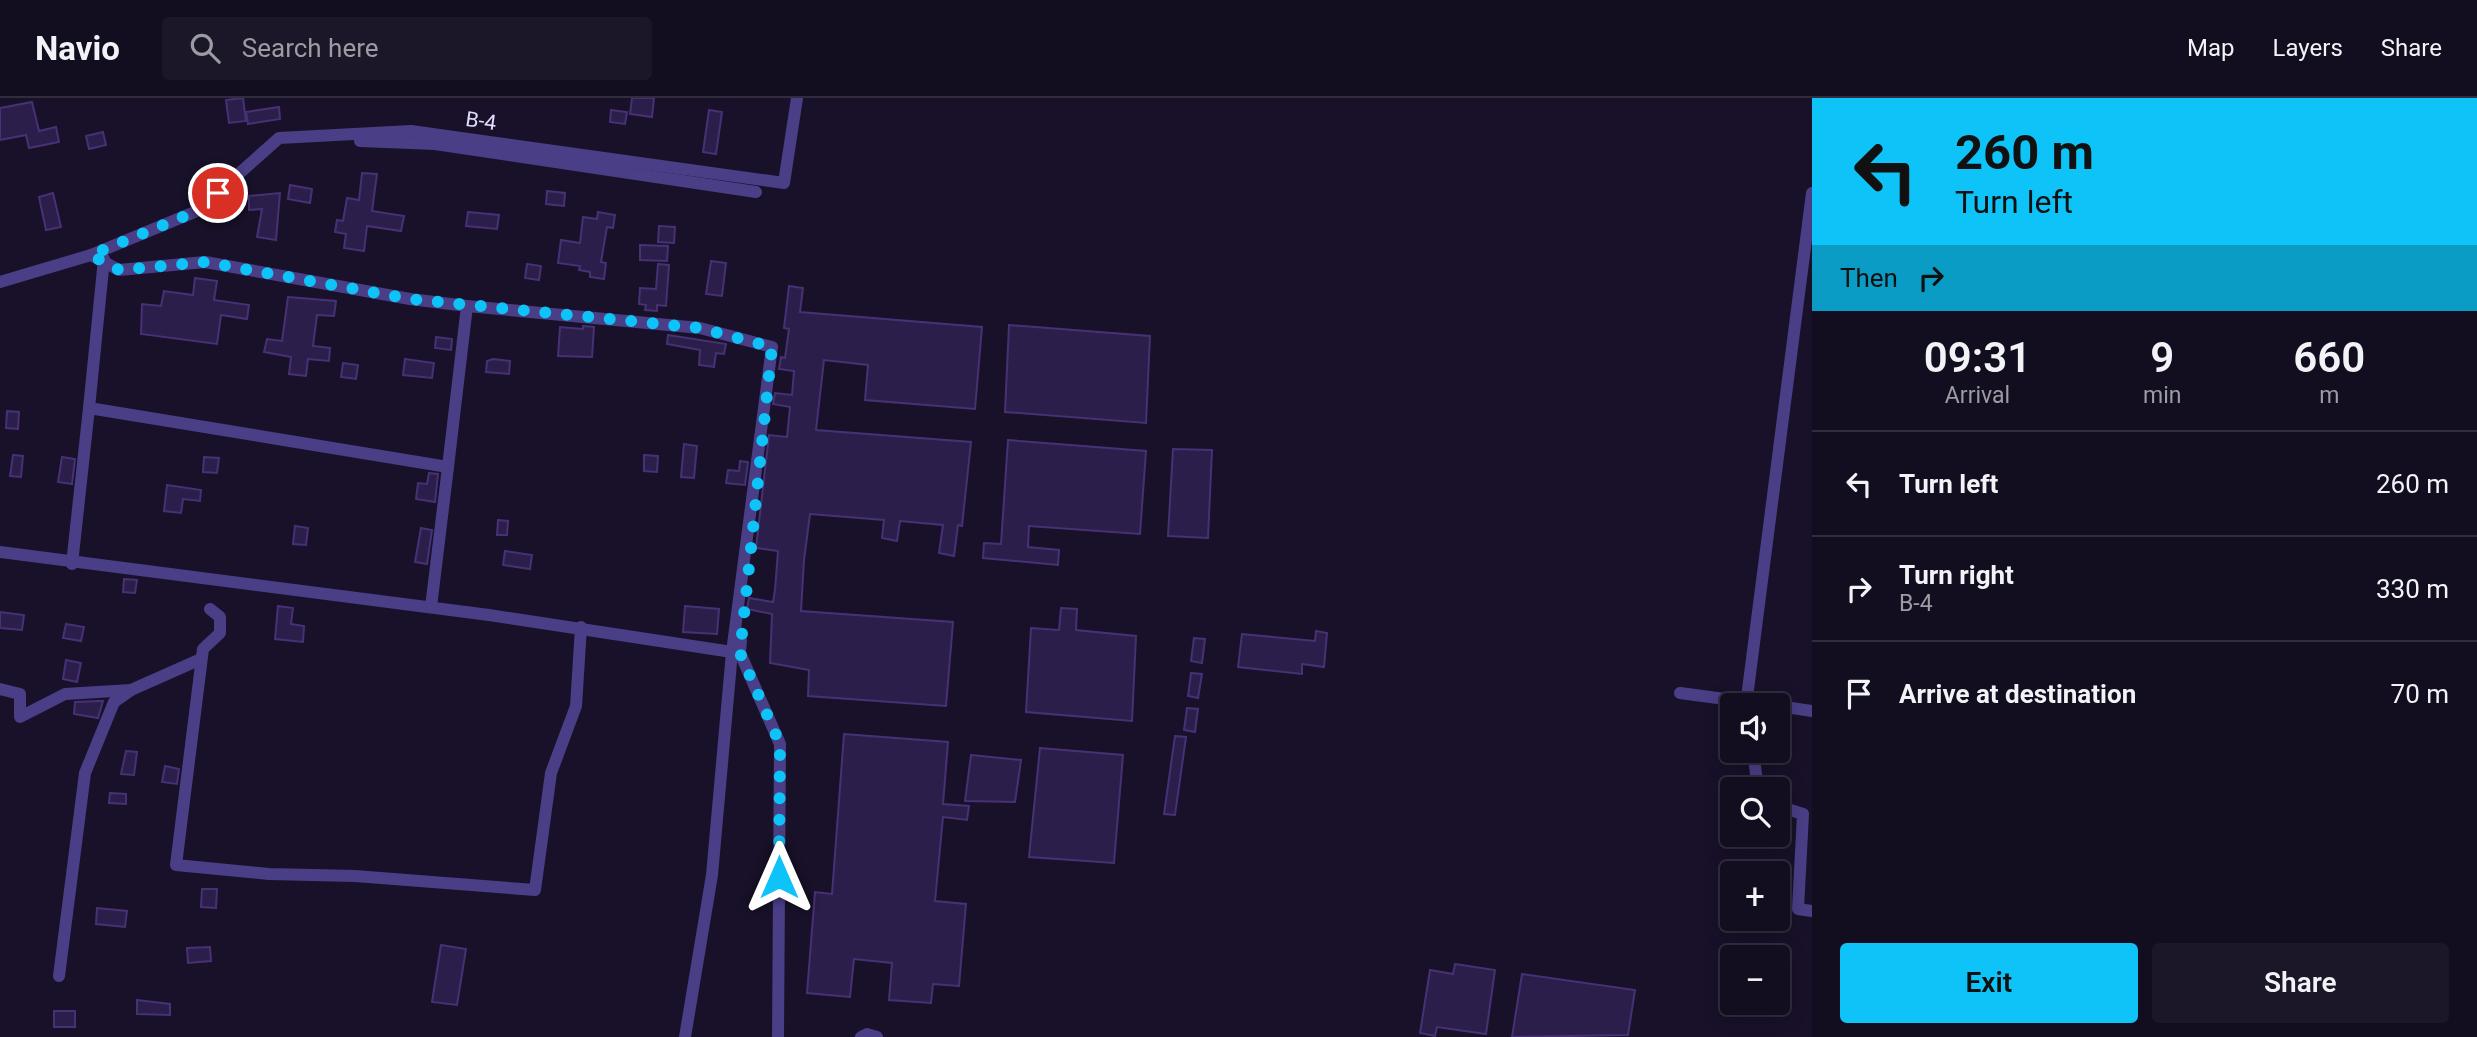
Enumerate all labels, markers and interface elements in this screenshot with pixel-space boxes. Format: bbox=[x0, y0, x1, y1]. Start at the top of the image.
search box bbox=[162, 17, 652, 80]
text: Navio bbox=[35, 29, 120, 68]
icon: search bbox=[186, 29, 224, 67]
text: Search here bbox=[242, 33, 379, 63]
text: Map bbox=[2187, 34, 2235, 62]
text: Layers bbox=[2273, 34, 2343, 62]
text: Share bbox=[2381, 34, 2442, 62]
street label: B-4 bbox=[464, 107, 498, 135]
text: 260 m bbox=[1955, 124, 2094, 181]
icon: left bbox=[1840, 126, 1931, 217]
pin bbox=[188, 163, 248, 223]
icon: arrive bbox=[199, 174, 237, 212]
text: Turn left bbox=[1955, 183, 2073, 221]
icon: right bbox=[1912, 259, 1950, 297]
text: Then bbox=[1840, 263, 1898, 293]
text: 09:31 bbox=[1924, 333, 2031, 382]
text: 9 bbox=[2150, 333, 2174, 382]
text: 660 bbox=[2293, 333, 2365, 382]
text: Arrival bbox=[1945, 382, 2010, 409]
text: min bbox=[2143, 382, 2181, 409]
text: m bbox=[2319, 382, 2339, 409]
icon: left bbox=[1840, 465, 1878, 503]
text: Turn left bbox=[1899, 469, 1998, 499]
text: 260 m bbox=[2376, 469, 2449, 499]
text: Turn right bbox=[1899, 560, 2014, 590]
icon: right bbox=[1840, 570, 1878, 608]
text: 330 m bbox=[2376, 574, 2449, 604]
text: B-4 bbox=[1899, 590, 1933, 617]
icon: arrive bbox=[1840, 675, 1878, 713]
text: Arrive at destination bbox=[1899, 679, 2136, 709]
text: 70 m bbox=[2391, 679, 2449, 709]
map controls bbox=[1720, 693, 1790, 1015]
button: sound bbox=[1720, 693, 1790, 763]
button: search bbox=[1720, 777, 1790, 847]
position arrow bbox=[742, 840, 816, 914]
button: + bbox=[1720, 861, 1790, 931]
button: Exit bbox=[1840, 943, 2138, 1023]
button: Share bbox=[2152, 943, 2449, 1023]
button: − bbox=[1720, 945, 1790, 1015]

